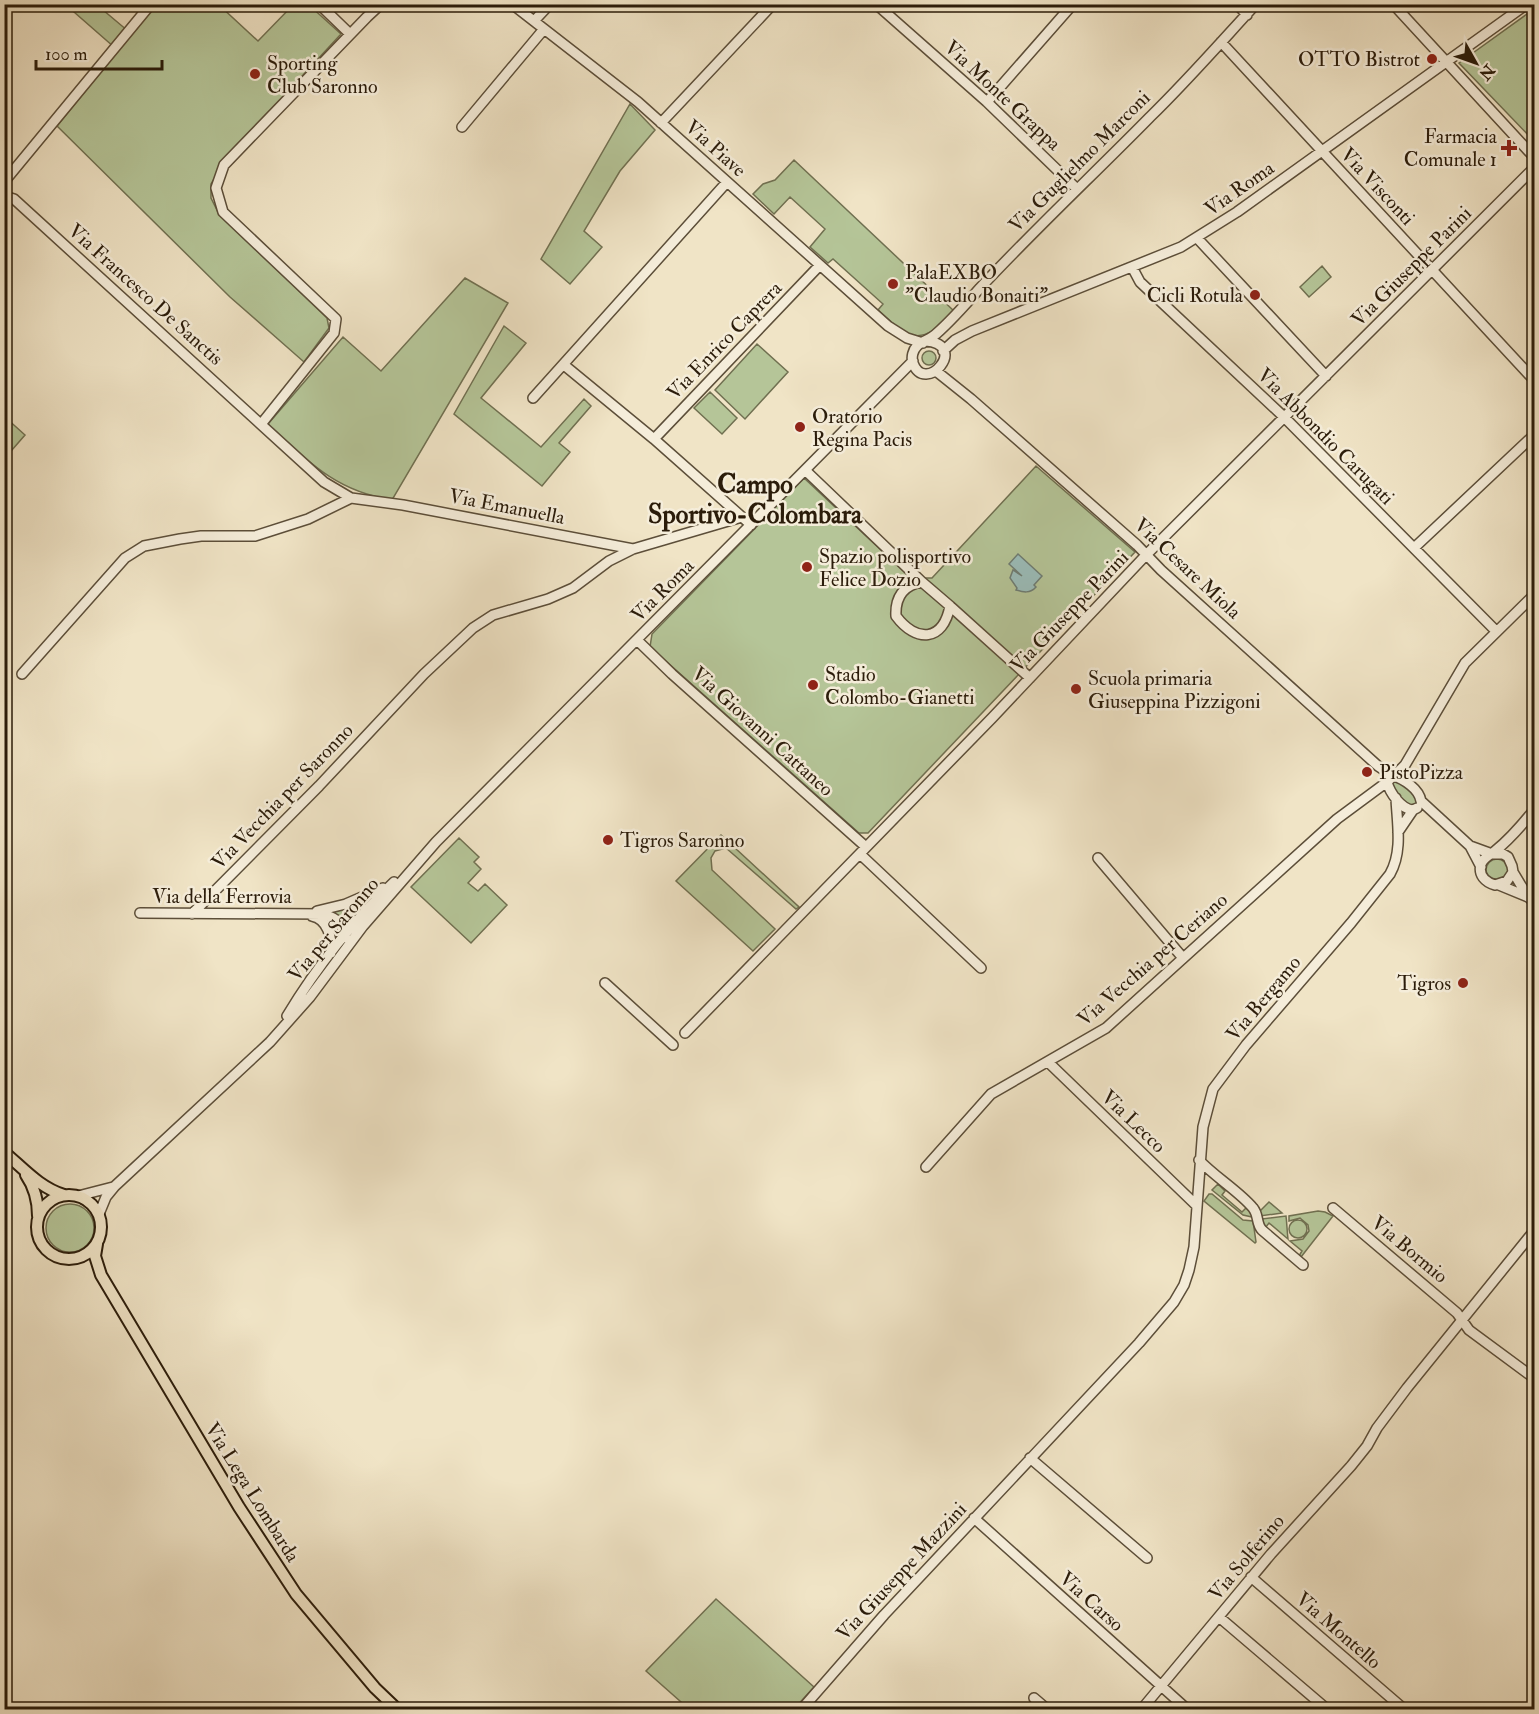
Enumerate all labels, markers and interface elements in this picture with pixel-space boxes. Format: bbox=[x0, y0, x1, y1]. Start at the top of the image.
scale bar bbox=[36, 33, 162, 71]
north arrow bbox=[1446, 33, 1506, 93]
street label: Via Monte Grappa bbox=[938, 35, 1067, 157]
text: 100 m bbox=[45, 43, 88, 66]
place label: OTTO Bistrot bbox=[1298, 47, 1421, 72]
place label: Sporting Club Saronno bbox=[267, 51, 378, 99]
marker: OTTO Bistrot bbox=[1425, 52, 1439, 66]
text: N bbox=[1474, 59, 1500, 84]
marker: Sporting Club Saronno bbox=[248, 67, 262, 81]
street label: Via Guglielmo Marconi bbox=[1003, 85, 1155, 237]
street label: Via Piave bbox=[680, 114, 751, 182]
place label: Farmacia Comunale 1 bbox=[1404, 124, 1498, 172]
marker: Farmacia Comunale 1 bbox=[1502, 141, 1516, 155]
street label: Via Visconti bbox=[1335, 142, 1420, 231]
street label: Via Roma bbox=[1200, 155, 1280, 221]
street label: Via Giuseppe Parini bbox=[1346, 201, 1477, 332]
street label: Via Francesco De Sanctis bbox=[63, 218, 228, 371]
place label: PalaEXBO "Claudio Bonaiti" bbox=[905, 260, 1048, 308]
street label: Via Enrico Caprera bbox=[661, 275, 789, 406]
marker: PalaEXBO "Claudio Bonaiti" bbox=[886, 277, 900, 291]
place label: Cicli Rotula bbox=[1147, 283, 1244, 308]
marker: Cicli Rotula bbox=[1248, 288, 1262, 302]
street label: Via Abbondio Carugati bbox=[1252, 363, 1399, 510]
place label: Oratorio Regina Pacis bbox=[812, 404, 912, 452]
marker: Oratorio Regina Pacis bbox=[793, 420, 807, 434]
district label: Campo Sportivo-Colombara bbox=[648, 469, 863, 532]
street label: Via Emanuella bbox=[447, 483, 568, 530]
street label: Via Cesare Miola bbox=[1129, 512, 1247, 625]
place label: Spazio polisportivo Felice Dozio bbox=[819, 544, 971, 592]
street label: Via Giuseppe Parini bbox=[1005, 545, 1135, 678]
street label: Via Roma bbox=[625, 553, 700, 627]
marker: Spazio polisportivo Felice Dozio bbox=[800, 560, 814, 574]
street label: Via Giovanni Cattaneo bbox=[686, 661, 839, 802]
place label: Stadio Colombo-Gianetti bbox=[825, 662, 974, 710]
place label: Scuola primaria Giuseppina Pizzigoni bbox=[1088, 666, 1261, 715]
marker: Stadio Colombo-Gianetti bbox=[806, 678, 820, 692]
marker: Scuola primaria Giuseppina Pizzigoni bbox=[1069, 682, 1083, 696]
street label: Via Vecchia per Saronno bbox=[206, 718, 359, 875]
place label: PistoPizza bbox=[1379, 760, 1464, 785]
marker: PistoPizza bbox=[1360, 765, 1374, 779]
place label: Tigros Saronno bbox=[620, 828, 744, 853]
marker: Tigros Saronno bbox=[601, 833, 615, 847]
street label: Via per Saronno bbox=[283, 872, 385, 987]
street label: Via della Ferrovia bbox=[152, 884, 293, 909]
street label: Via Vecchia per Ceriano bbox=[1072, 887, 1233, 1032]
street label: Via Bergamo bbox=[1220, 951, 1306, 1046]
place label: Tigros bbox=[1397, 971, 1451, 996]
marker: Tigros bbox=[1456, 976, 1470, 990]
street label: Via Lecco bbox=[1096, 1084, 1171, 1158]
street label: Via Bormio bbox=[1366, 1210, 1453, 1289]
street label: Via Lega Lombarda bbox=[200, 1418, 306, 1567]
street label: Via Giuseppe Mazzini bbox=[831, 1497, 973, 1646]
street label: Via Solferino bbox=[1203, 1509, 1290, 1606]
street label: Via Carso bbox=[1054, 1566, 1129, 1637]
street label: Via Montello bbox=[1291, 1586, 1387, 1674]

